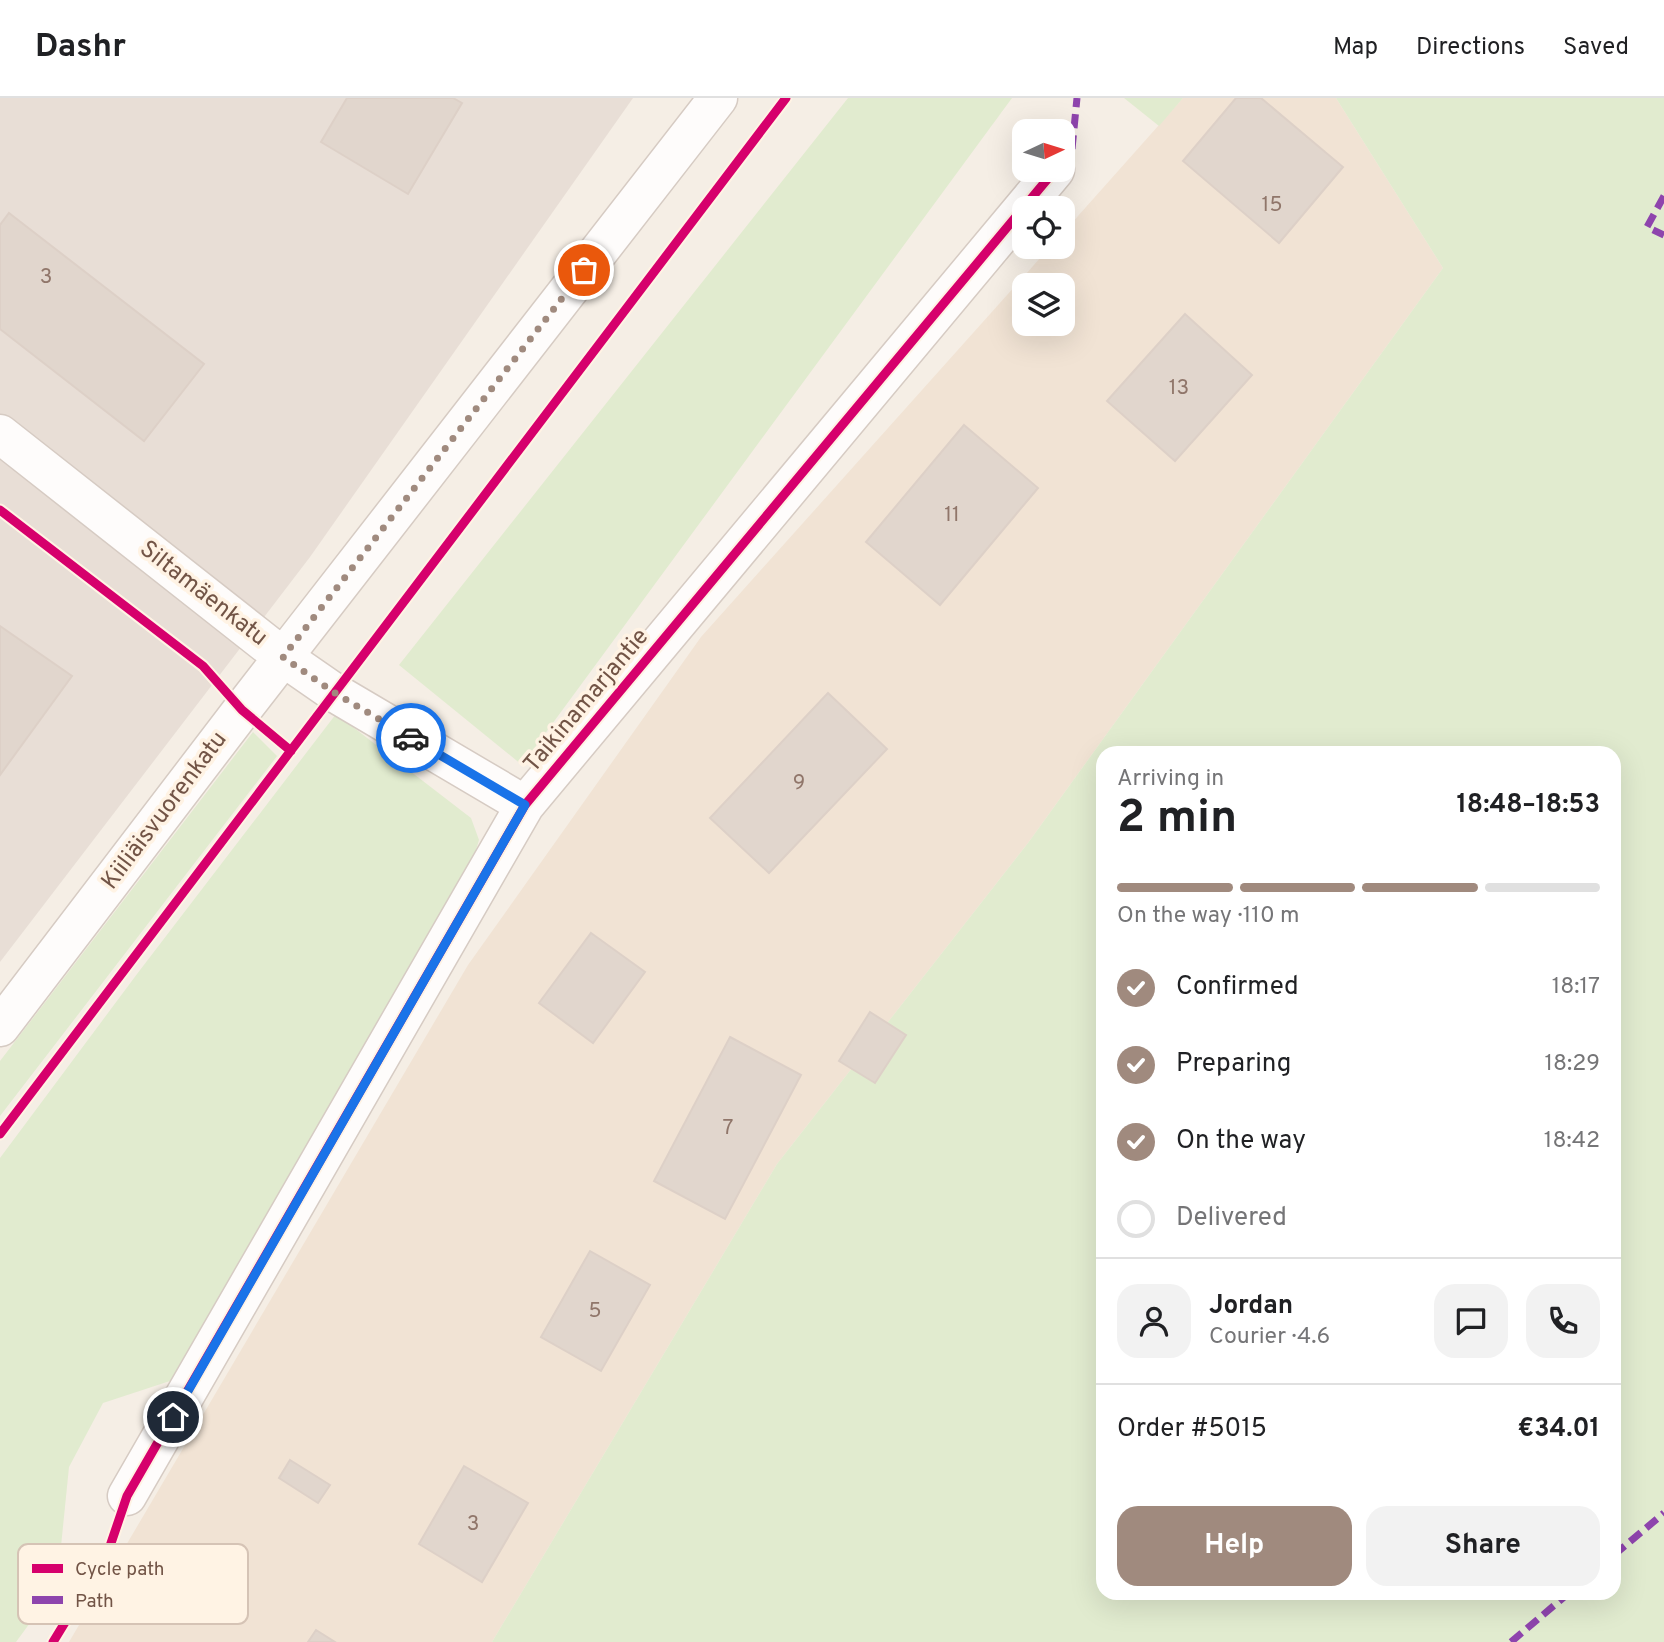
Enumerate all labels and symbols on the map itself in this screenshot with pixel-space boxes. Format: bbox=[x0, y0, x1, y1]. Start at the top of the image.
north arrow bbox=[1012, 119, 1074, 182]
house number: 15 bbox=[1262, 192, 1282, 219]
pin bbox=[554, 240, 614, 300]
house number: 3 bbox=[40, 264, 52, 291]
house number: 13 bbox=[1169, 375, 1189, 402]
house number: 11 bbox=[944, 502, 960, 529]
street label: Siltamäenkatu bbox=[133, 535, 273, 653]
street label: Taikinamarjantie bbox=[518, 623, 656, 779]
courier bbox=[376, 703, 446, 773]
street label: Kiiliäisvuorenkatu bbox=[96, 726, 234, 896]
house number: 9 bbox=[793, 770, 805, 797]
house number: 7 bbox=[723, 1115, 734, 1142]
house number: 5 bbox=[588, 1298, 602, 1325]
pin bbox=[143, 1387, 203, 1447]
house number: 3 bbox=[467, 1511, 479, 1538]
legend bbox=[18, 1544, 248, 1624]
text: Cycle path bbox=[75, 1558, 164, 1582]
text: Path bbox=[75, 1590, 114, 1614]

